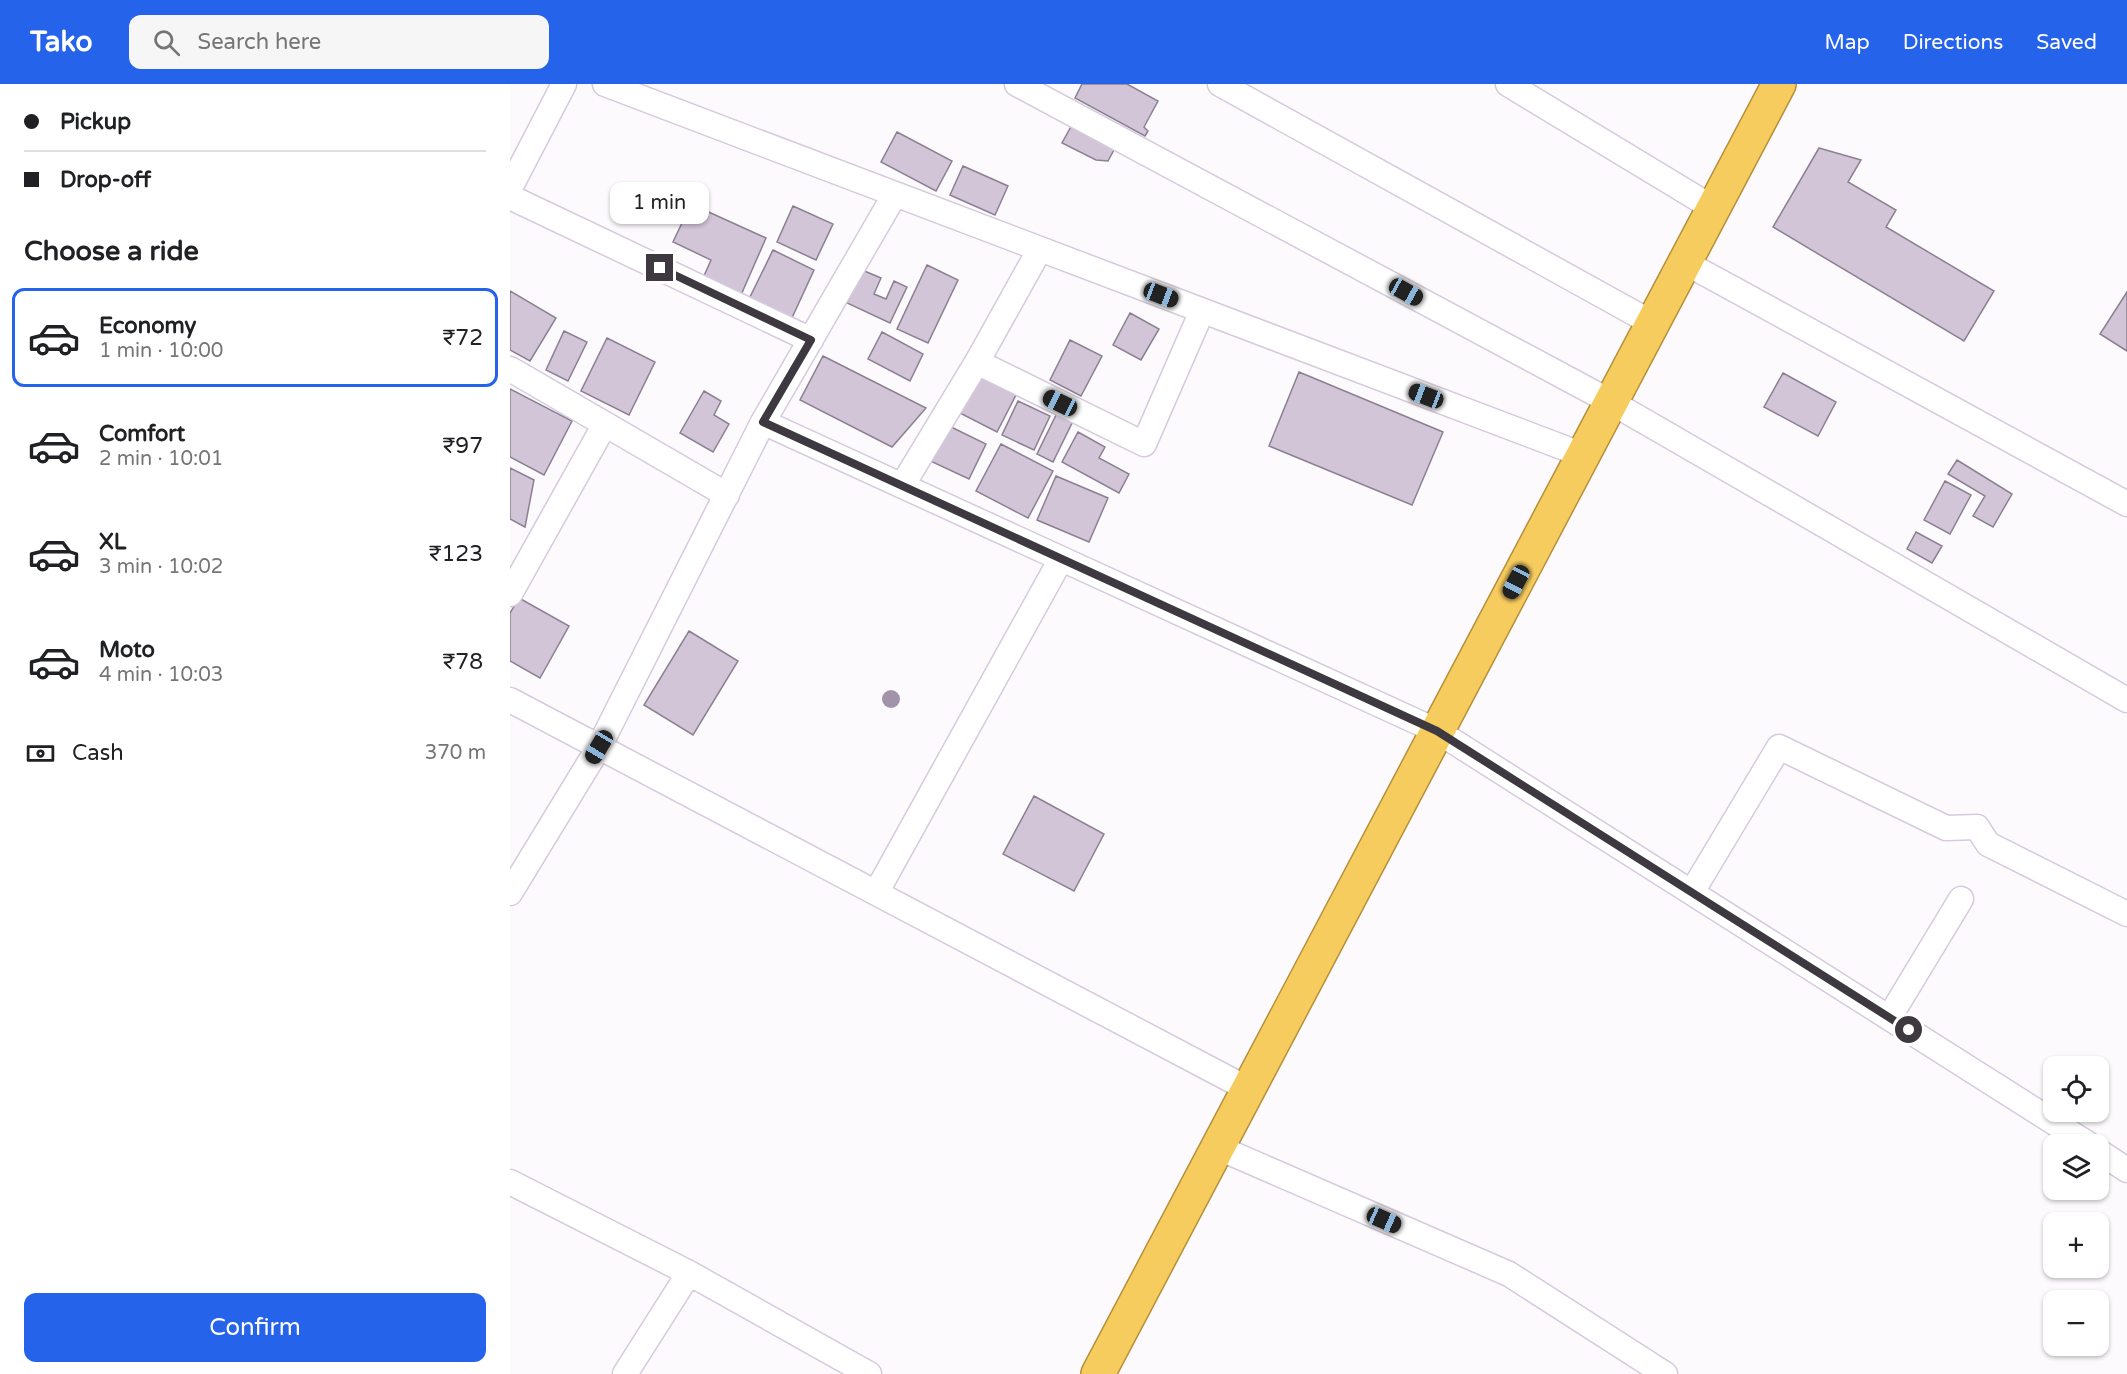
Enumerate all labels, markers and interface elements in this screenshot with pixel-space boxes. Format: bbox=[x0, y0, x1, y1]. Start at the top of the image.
search box bbox=[129, 15, 549, 69]
text: Tako bbox=[30, 25, 93, 59]
icon: search bbox=[150, 26, 183, 59]
text: Search here bbox=[198, 29, 321, 55]
text: Map bbox=[1824, 30, 1870, 55]
text: Directions bbox=[1903, 30, 2003, 55]
text: Saved bbox=[2036, 30, 2097, 55]
text: Pickup bbox=[60, 109, 131, 135]
text: Drop-off bbox=[60, 167, 151, 193]
callout: 1 min bbox=[610, 181, 710, 223]
text: 1 min bbox=[633, 191, 686, 215]
text: Choose a ride bbox=[24, 235, 199, 268]
route end bbox=[646, 254, 673, 281]
car bbox=[1386, 275, 1426, 309]
car bbox=[1141, 280, 1181, 310]
icon: car bbox=[27, 311, 81, 365]
text: Economy bbox=[99, 313, 196, 339]
text: ₹72 bbox=[442, 325, 483, 351]
text: 1 min · 10:00 bbox=[99, 339, 223, 363]
car bbox=[1406, 381, 1446, 411]
car bbox=[1040, 387, 1080, 419]
icon: car bbox=[27, 419, 81, 473]
text: Comfort bbox=[99, 421, 185, 447]
text: ₹97 bbox=[442, 433, 483, 459]
text: 2 min · 10:01 bbox=[99, 447, 223, 471]
icon: car bbox=[27, 527, 81, 581]
text: XL bbox=[99, 529, 126, 555]
text: ₹123 bbox=[429, 541, 483, 567]
text: 3 min · 10:02 bbox=[99, 555, 223, 579]
car bbox=[1500, 562, 1532, 602]
icon: car bbox=[27, 635, 81, 689]
text: Moto bbox=[99, 637, 155, 663]
text: ₹78 bbox=[442, 649, 483, 675]
text: 4 min · 10:03 bbox=[99, 663, 223, 687]
car bbox=[582, 727, 616, 767]
icon: cash bbox=[24, 737, 57, 770]
text: Cash bbox=[72, 740, 124, 766]
text: 370 m bbox=[425, 741, 486, 765]
route start bbox=[1895, 1016, 1922, 1043]
map controls bbox=[2043, 1056, 2109, 1356]
button: locate bbox=[2043, 1056, 2109, 1122]
button: layers bbox=[2043, 1134, 2109, 1200]
car bbox=[1364, 1204, 1404, 1236]
button: + bbox=[2043, 1212, 2109, 1278]
button: − bbox=[2043, 1290, 2109, 1356]
button: Confirm bbox=[24, 1293, 486, 1362]

